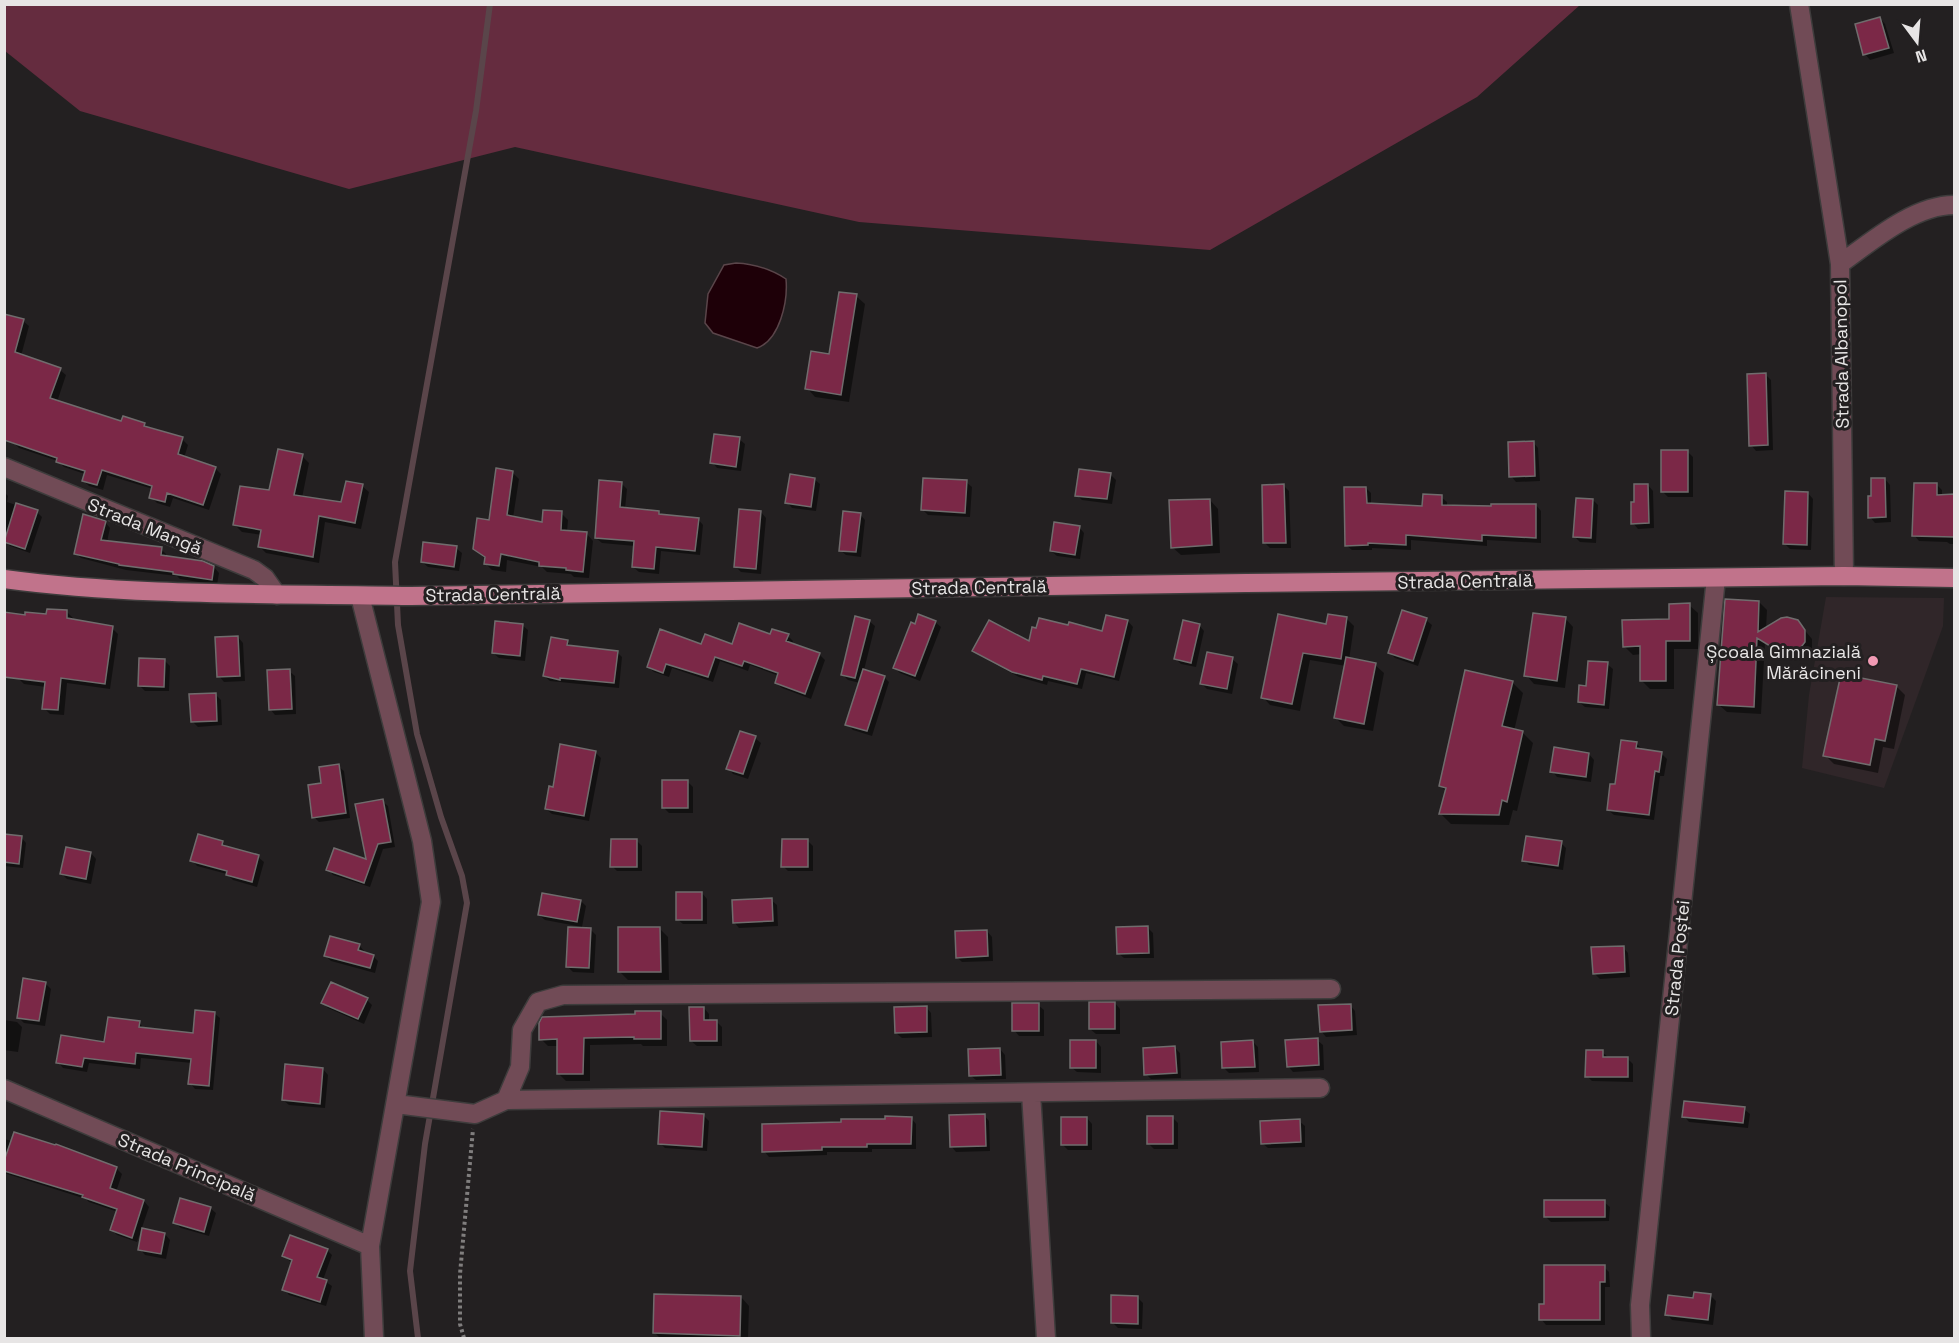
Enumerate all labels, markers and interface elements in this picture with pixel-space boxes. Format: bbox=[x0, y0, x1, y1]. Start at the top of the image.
north arrow bbox=[1887, 12, 1947, 72]
text: N bbox=[1913, 44, 1929, 68]
street label: Strada Albanopol bbox=[1828, 279, 1854, 429]
street label: Strada Mangă bbox=[84, 493, 206, 559]
street label: Strada Centrală bbox=[1397, 568, 1533, 594]
street label: Strada Centrală bbox=[911, 574, 1047, 600]
street label: Strada Centrală bbox=[425, 581, 561, 607]
place label: Școala Gimnazială Mărăcineni bbox=[1706, 640, 1861, 684]
marker: Școala Gimnazială Mărăcineni bbox=[1866, 654, 1880, 668]
street label: Strada Poștei bbox=[1659, 899, 1695, 1017]
street label: Strada Principală bbox=[115, 1128, 259, 1206]

